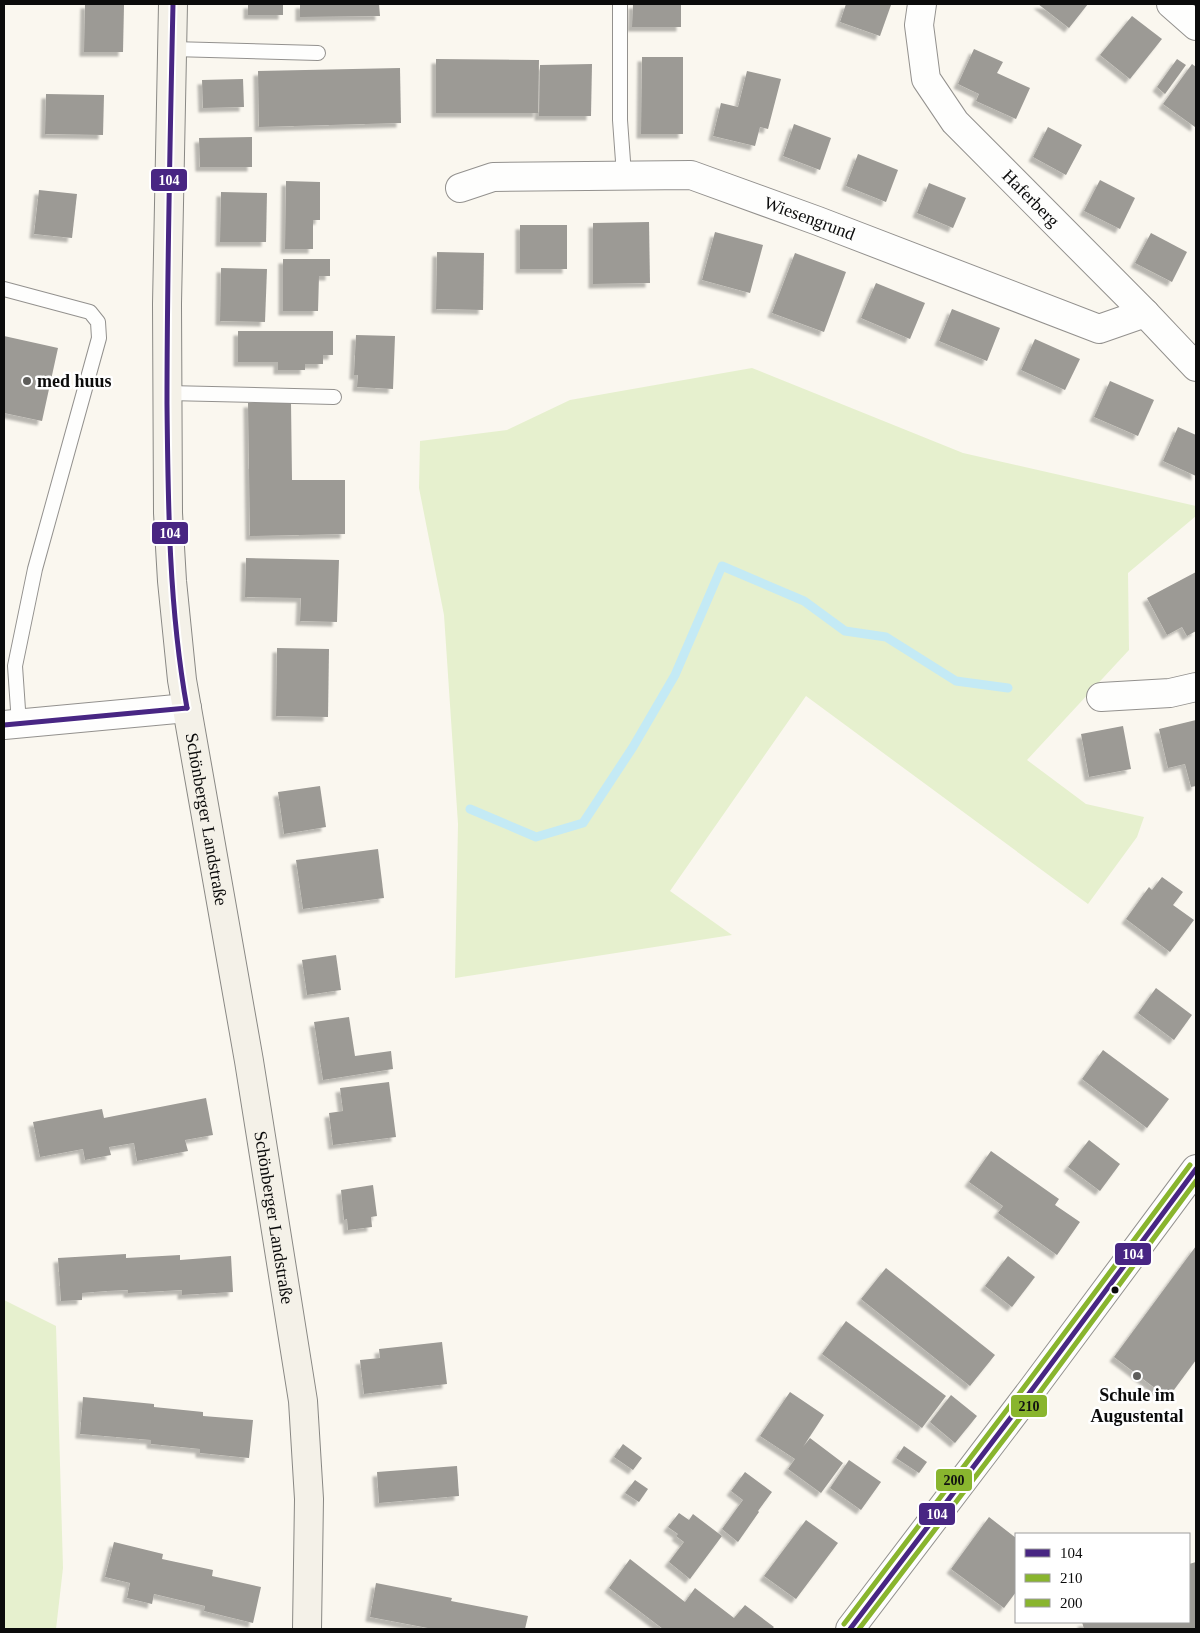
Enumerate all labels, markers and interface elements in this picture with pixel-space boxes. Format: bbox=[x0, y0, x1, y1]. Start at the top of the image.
street label: Haferberg bbox=[998, 165, 1064, 231]
line badge: 104 bbox=[150, 168, 188, 192]
text: 104 bbox=[159, 173, 180, 188]
street label: Wiesengrund bbox=[761, 192, 858, 244]
place label: med huus bbox=[37, 371, 112, 391]
marker: med huus bbox=[21, 375, 33, 387]
line badge: 104 bbox=[151, 521, 189, 545]
text: 104 bbox=[160, 526, 181, 541]
street label: Schönberger Landstraße bbox=[181, 731, 231, 907]
street label: Schönberger Landstraße bbox=[250, 1129, 297, 1306]
line badge: 104 bbox=[1114, 1242, 1152, 1266]
text: 104 bbox=[1123, 1247, 1144, 1262]
unlabelled marker bbox=[1110, 1285, 1120, 1295]
marker: Schule im Augustental bbox=[1131, 1370, 1143, 1382]
place label: Schule im Augustental bbox=[1090, 1385, 1184, 1426]
line badge: 210 bbox=[1010, 1394, 1048, 1418]
text: 210 bbox=[1019, 1399, 1040, 1414]
line badge: 200 bbox=[935, 1468, 973, 1492]
text: 200 bbox=[944, 1473, 965, 1488]
line badge: 104 bbox=[918, 1502, 956, 1526]
text: 104 bbox=[927, 1507, 948, 1522]
legend bbox=[1015, 1533, 1190, 1623]
text: 104 bbox=[1060, 1545, 1083, 1561]
text: 210 bbox=[1060, 1570, 1083, 1586]
text: 200 bbox=[1060, 1595, 1083, 1611]

